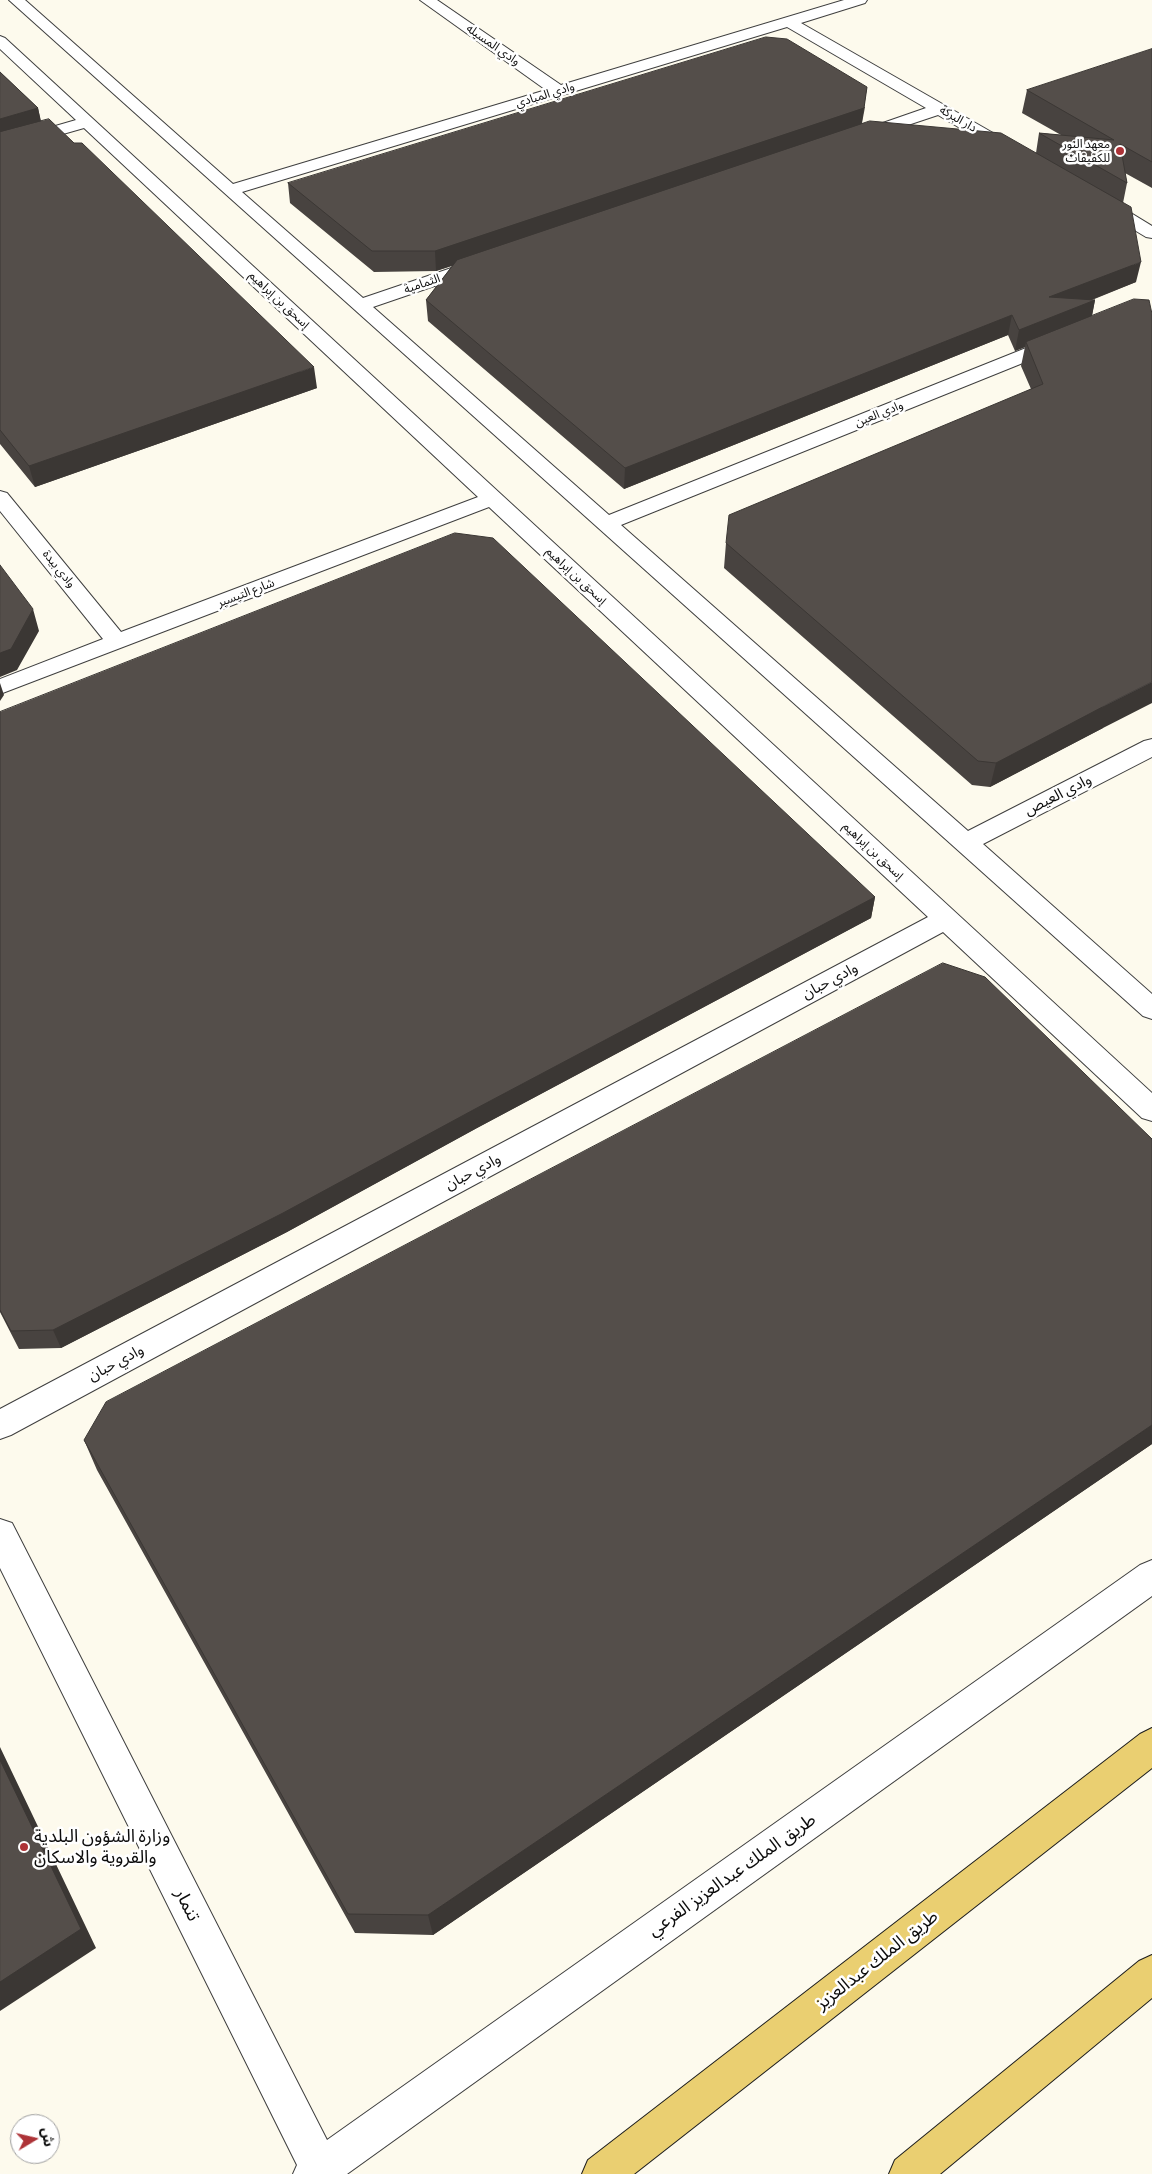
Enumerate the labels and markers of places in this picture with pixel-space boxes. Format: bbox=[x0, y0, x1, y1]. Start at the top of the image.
place label: معهد النور للكفيفات bbox=[1062, 137, 1110, 165]
marker: معهد النور للكفيفات bbox=[1114, 145, 1126, 157]
place label: وزارة الشؤون البلدية والقروية والاسكان bbox=[34, 1826, 170, 1868]
marker: وزارة الشؤون البلدية والقروية والاسكان bbox=[18, 1841, 30, 1853]

